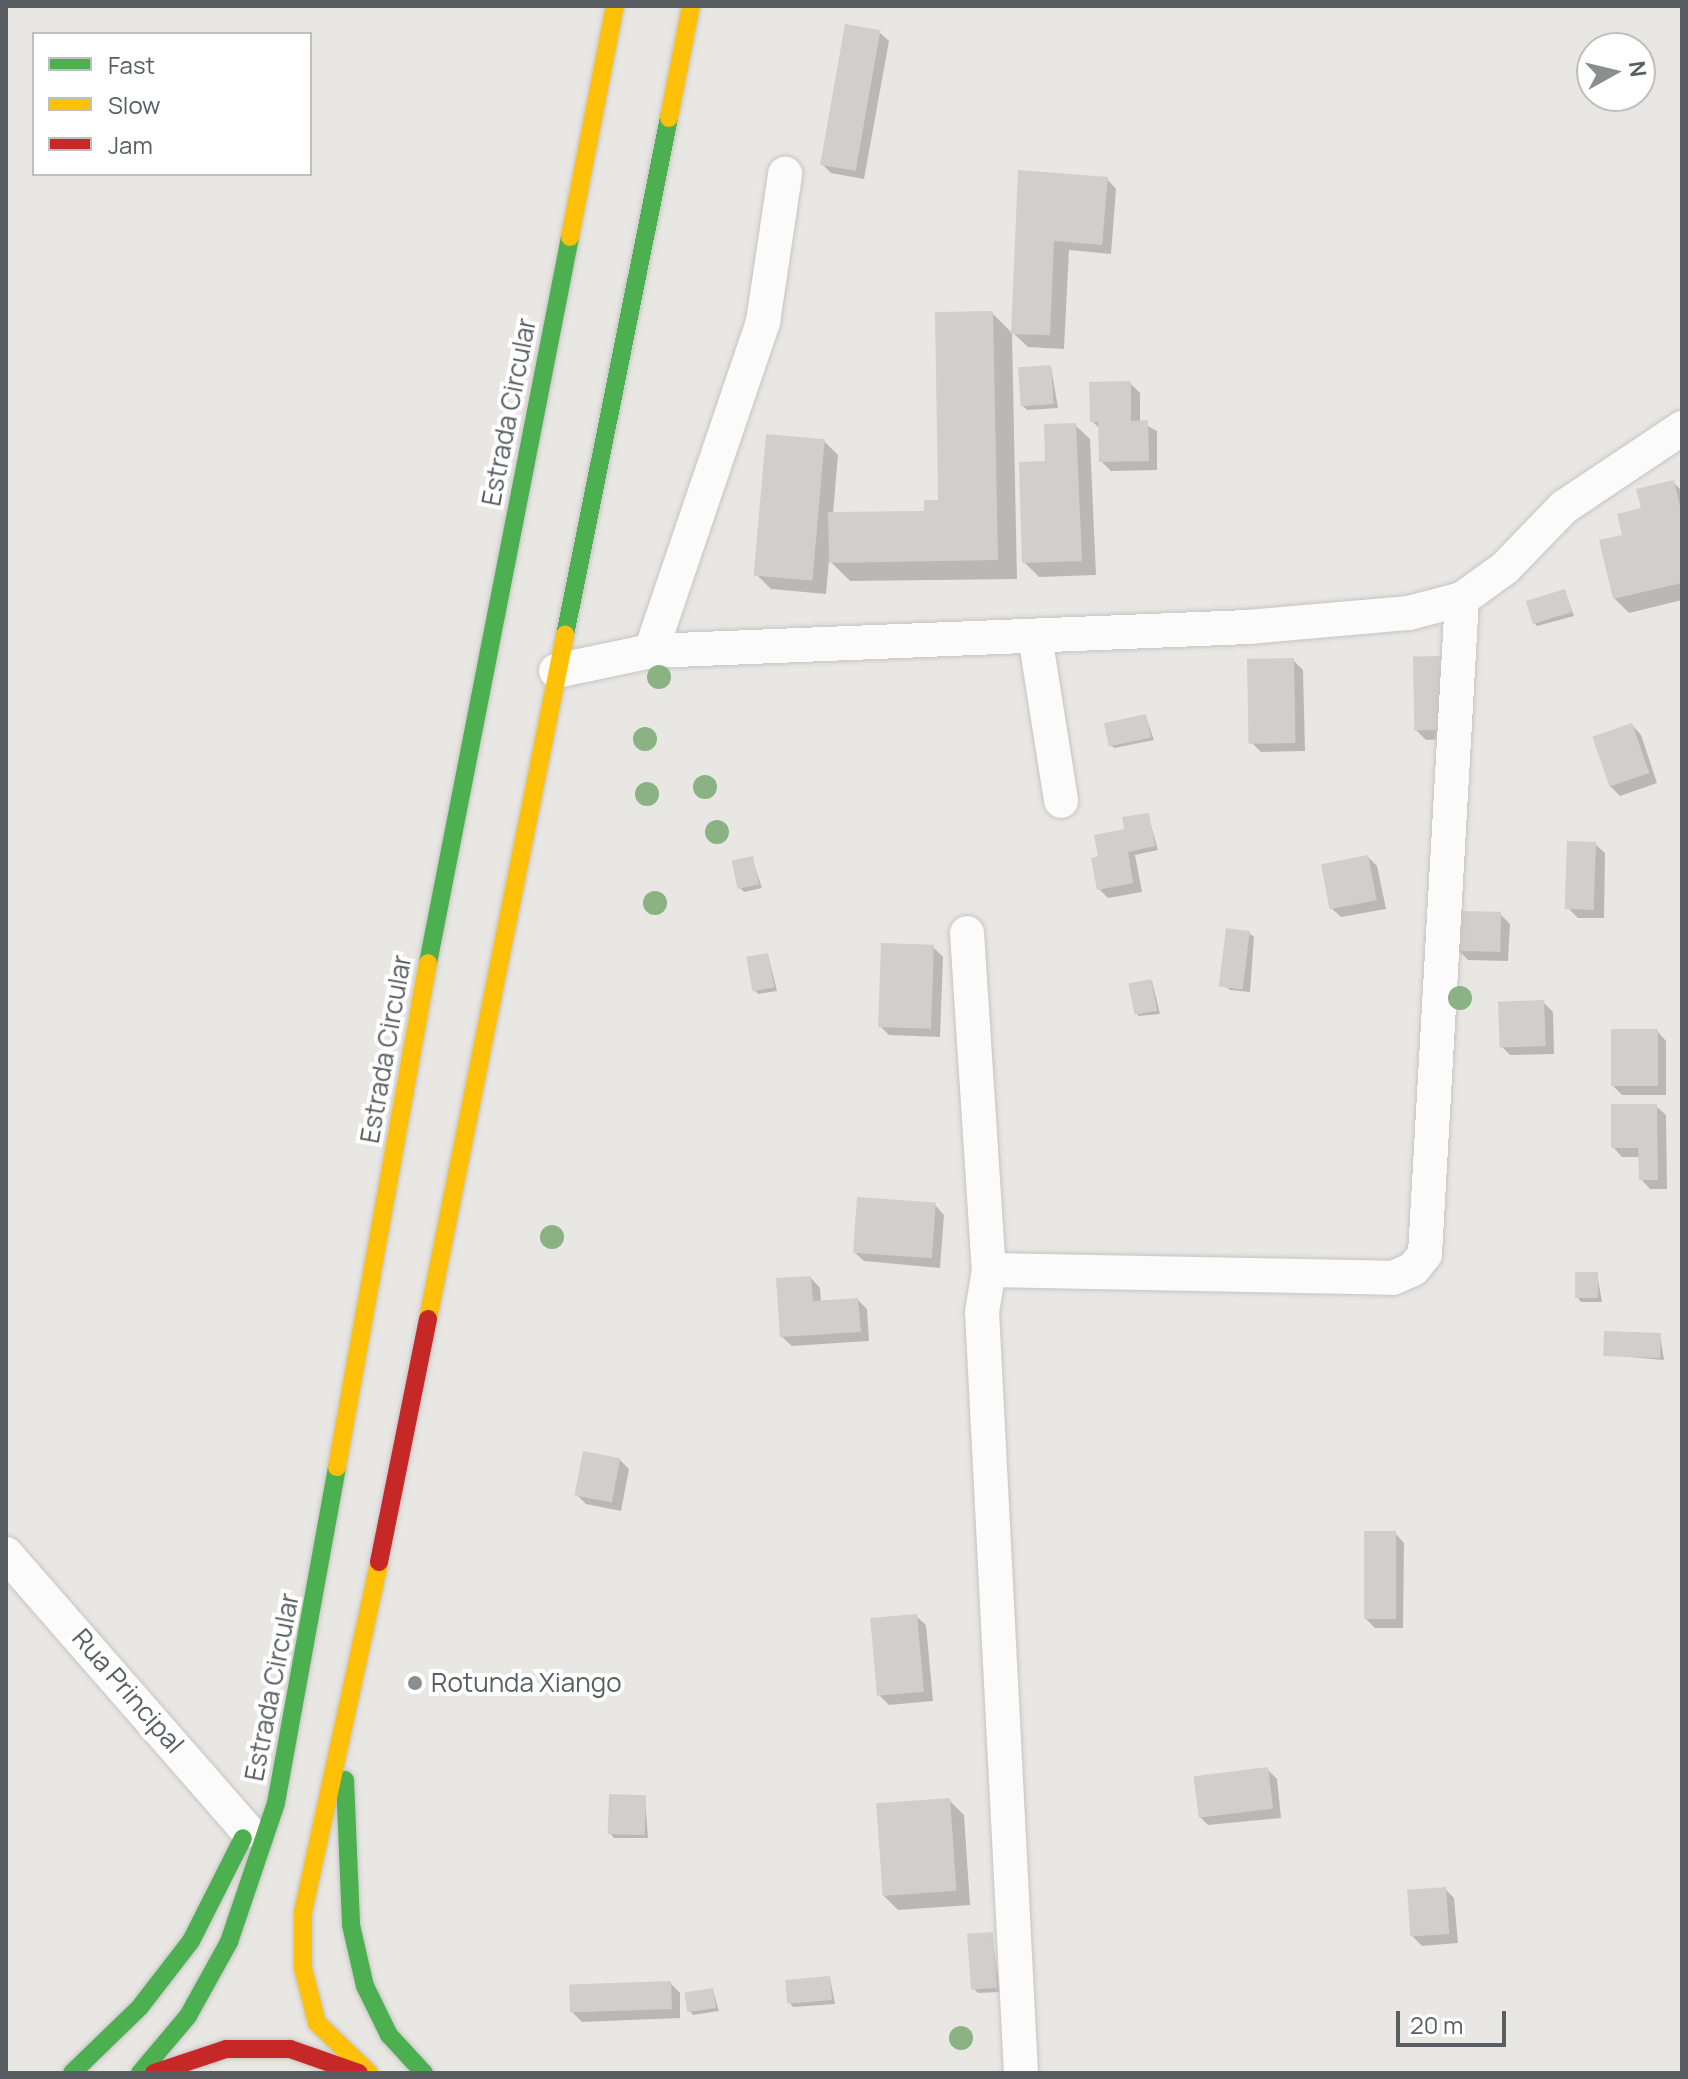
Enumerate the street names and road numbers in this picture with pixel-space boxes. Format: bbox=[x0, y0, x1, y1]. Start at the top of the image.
street label: Estrada Circular bbox=[475, 315, 543, 509]
street label: Estrada Circular bbox=[354, 952, 418, 1146]
street label: Estrada Circular bbox=[238, 1590, 306, 1784]
street label: Rua Principal bbox=[66, 1623, 190, 1759]

